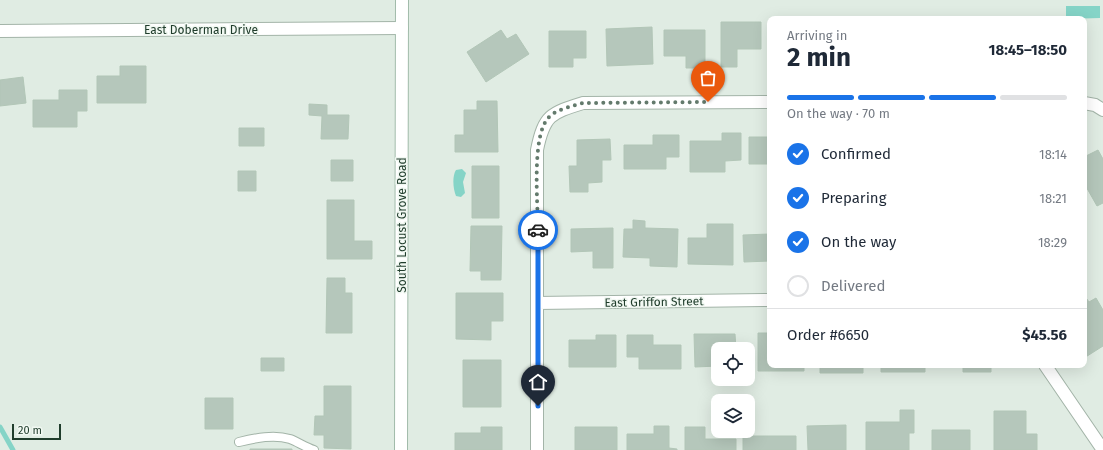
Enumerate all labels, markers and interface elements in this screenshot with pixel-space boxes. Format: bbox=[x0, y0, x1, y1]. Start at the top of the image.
street label: East Doberman Drive bbox=[144, 23, 258, 37]
text: Arriving in bbox=[787, 28, 847, 43]
text: 18:45–18:50 bbox=[988, 41, 1067, 59]
text: 2 min bbox=[787, 42, 851, 73]
pin bbox=[691, 61, 725, 102]
icon: bag bbox=[697, 67, 719, 89]
text: On the way · 70 m bbox=[787, 106, 890, 121]
icon: check bbox=[787, 143, 809, 165]
text: Confirmed bbox=[821, 145, 891, 163]
text: 18:14 bbox=[1039, 147, 1067, 162]
street label: South Locust Grove Road bbox=[395, 157, 409, 293]
icon: check bbox=[787, 187, 809, 209]
text: Preparing bbox=[821, 189, 886, 207]
text: 18:21 bbox=[1039, 191, 1067, 206]
courier bbox=[518, 210, 558, 250]
icon: car bbox=[527, 219, 549, 241]
icon: check bbox=[787, 231, 809, 253]
text: On the way bbox=[821, 233, 896, 251]
text: 18:29 bbox=[1038, 235, 1067, 250]
text: Delivered bbox=[821, 277, 885, 295]
street label: East Griffon Street bbox=[604, 294, 704, 310]
text: Order #6650 bbox=[787, 326, 869, 344]
text: $45.56 bbox=[1022, 326, 1067, 344]
map controls bbox=[711, 342, 755, 438]
button: locate bbox=[711, 342, 755, 386]
pin bbox=[521, 365, 555, 406]
icon: home bbox=[527, 371, 549, 393]
button: layers bbox=[711, 394, 755, 438]
scale bar bbox=[12, 422, 61, 441]
text: 20 m bbox=[18, 424, 42, 437]

